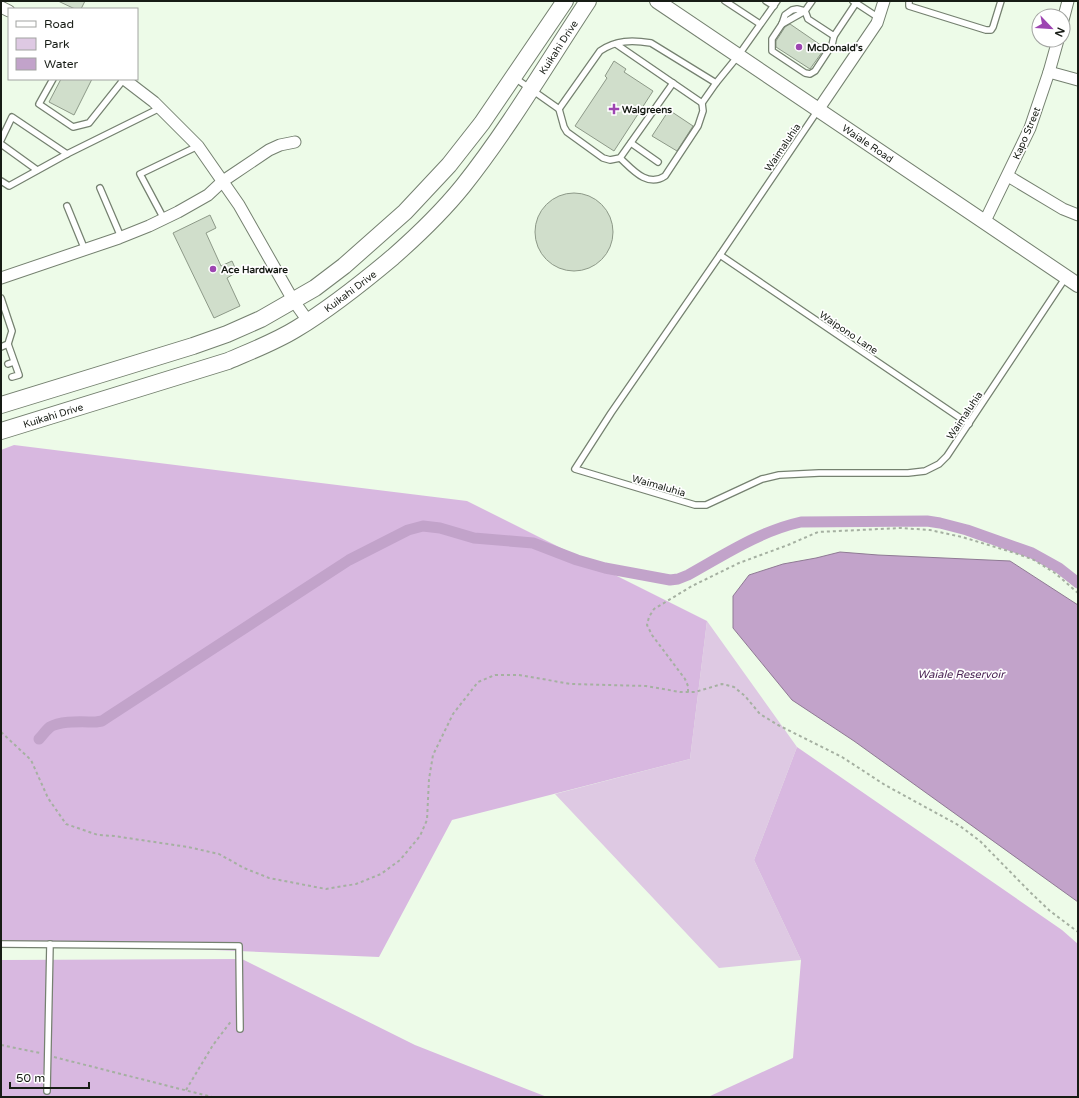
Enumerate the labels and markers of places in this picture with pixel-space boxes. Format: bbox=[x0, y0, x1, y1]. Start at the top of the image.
marker: McDonald's bbox=[794, 42, 804, 52]
place label: McDonald's bbox=[807, 42, 863, 54]
marker: Walgreens bbox=[609, 104, 619, 114]
place label: Walgreens bbox=[622, 104, 672, 116]
marker: Ace Hardware bbox=[208, 264, 218, 274]
place label: Ace Hardware bbox=[221, 264, 288, 276]

